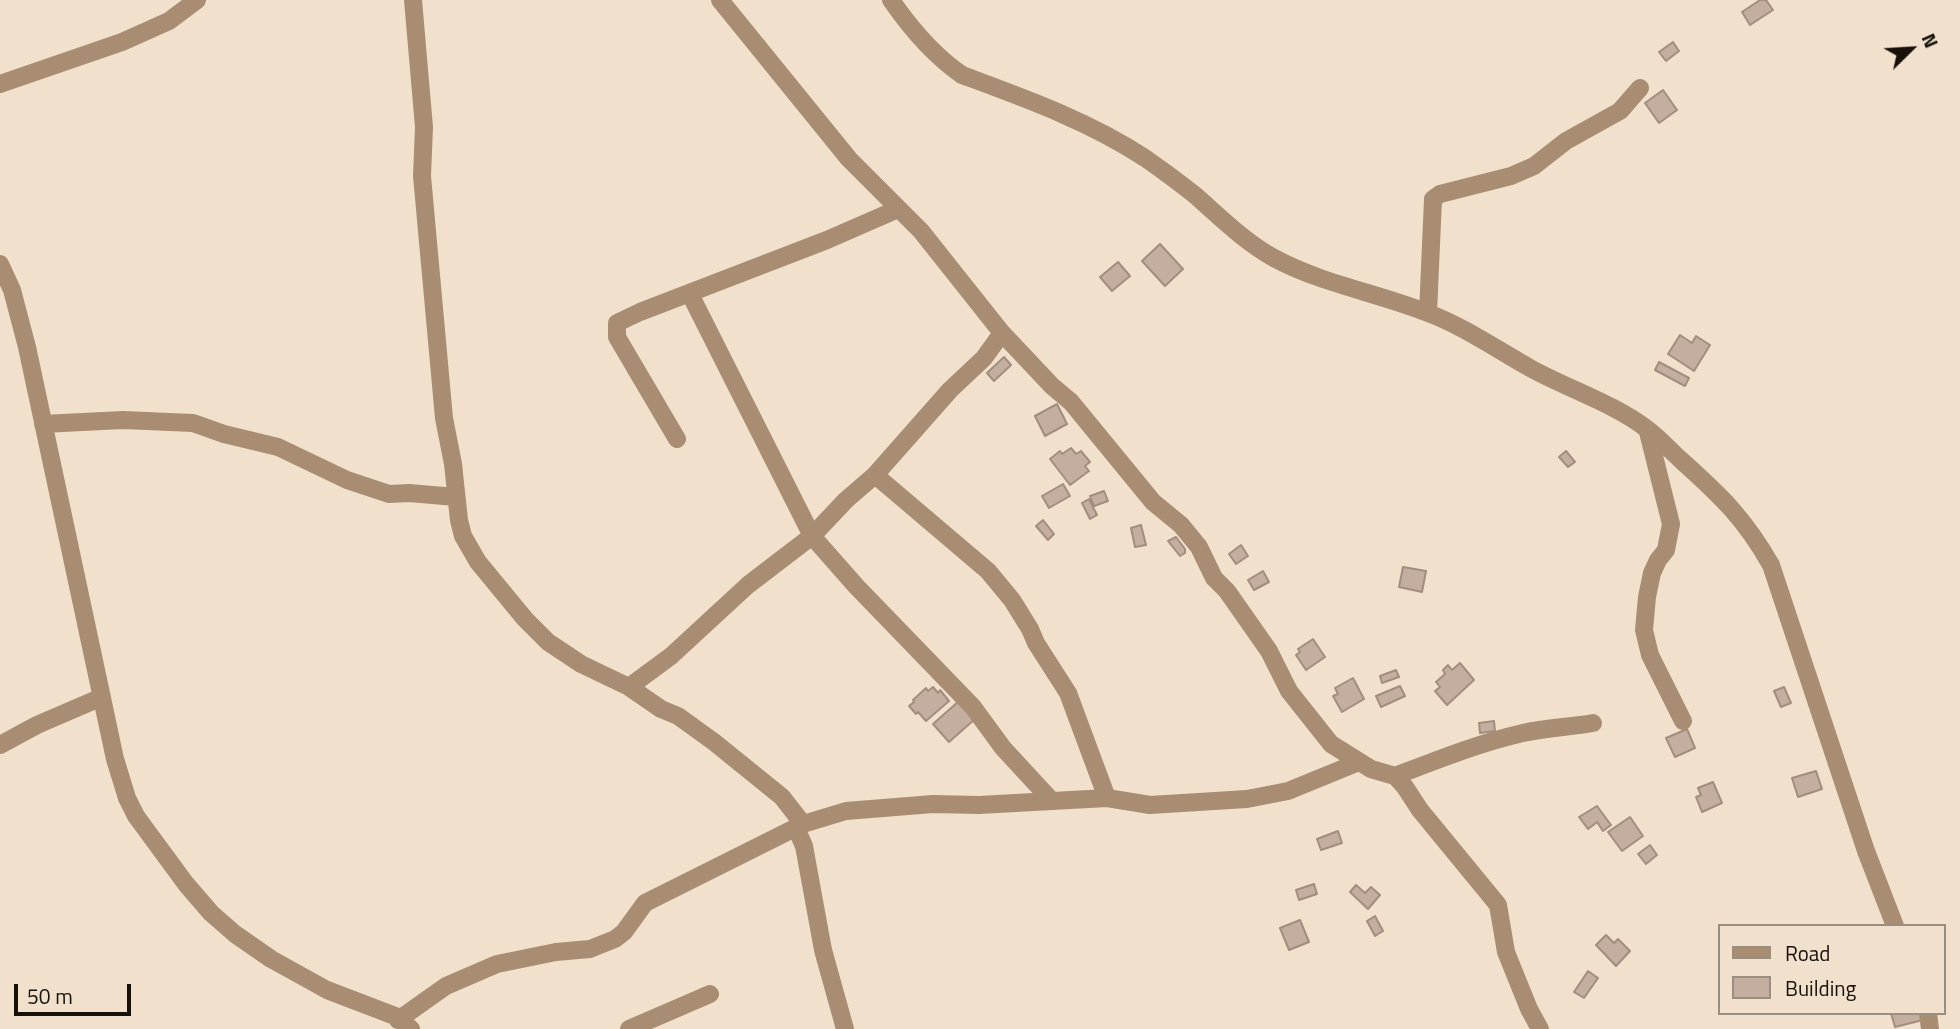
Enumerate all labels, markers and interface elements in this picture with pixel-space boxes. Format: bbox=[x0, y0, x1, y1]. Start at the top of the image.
north arrow bbox=[1876, 14, 1946, 84]
text: N bbox=[1915, 28, 1947, 52]
legend bbox=[1718, 924, 1946, 1015]
text: Road bbox=[1785, 937, 1830, 969]
scale bar bbox=[18, 970, 135, 1014]
text: Building bbox=[1785, 972, 1856, 1004]
text: 50 m bbox=[27, 980, 73, 1012]

